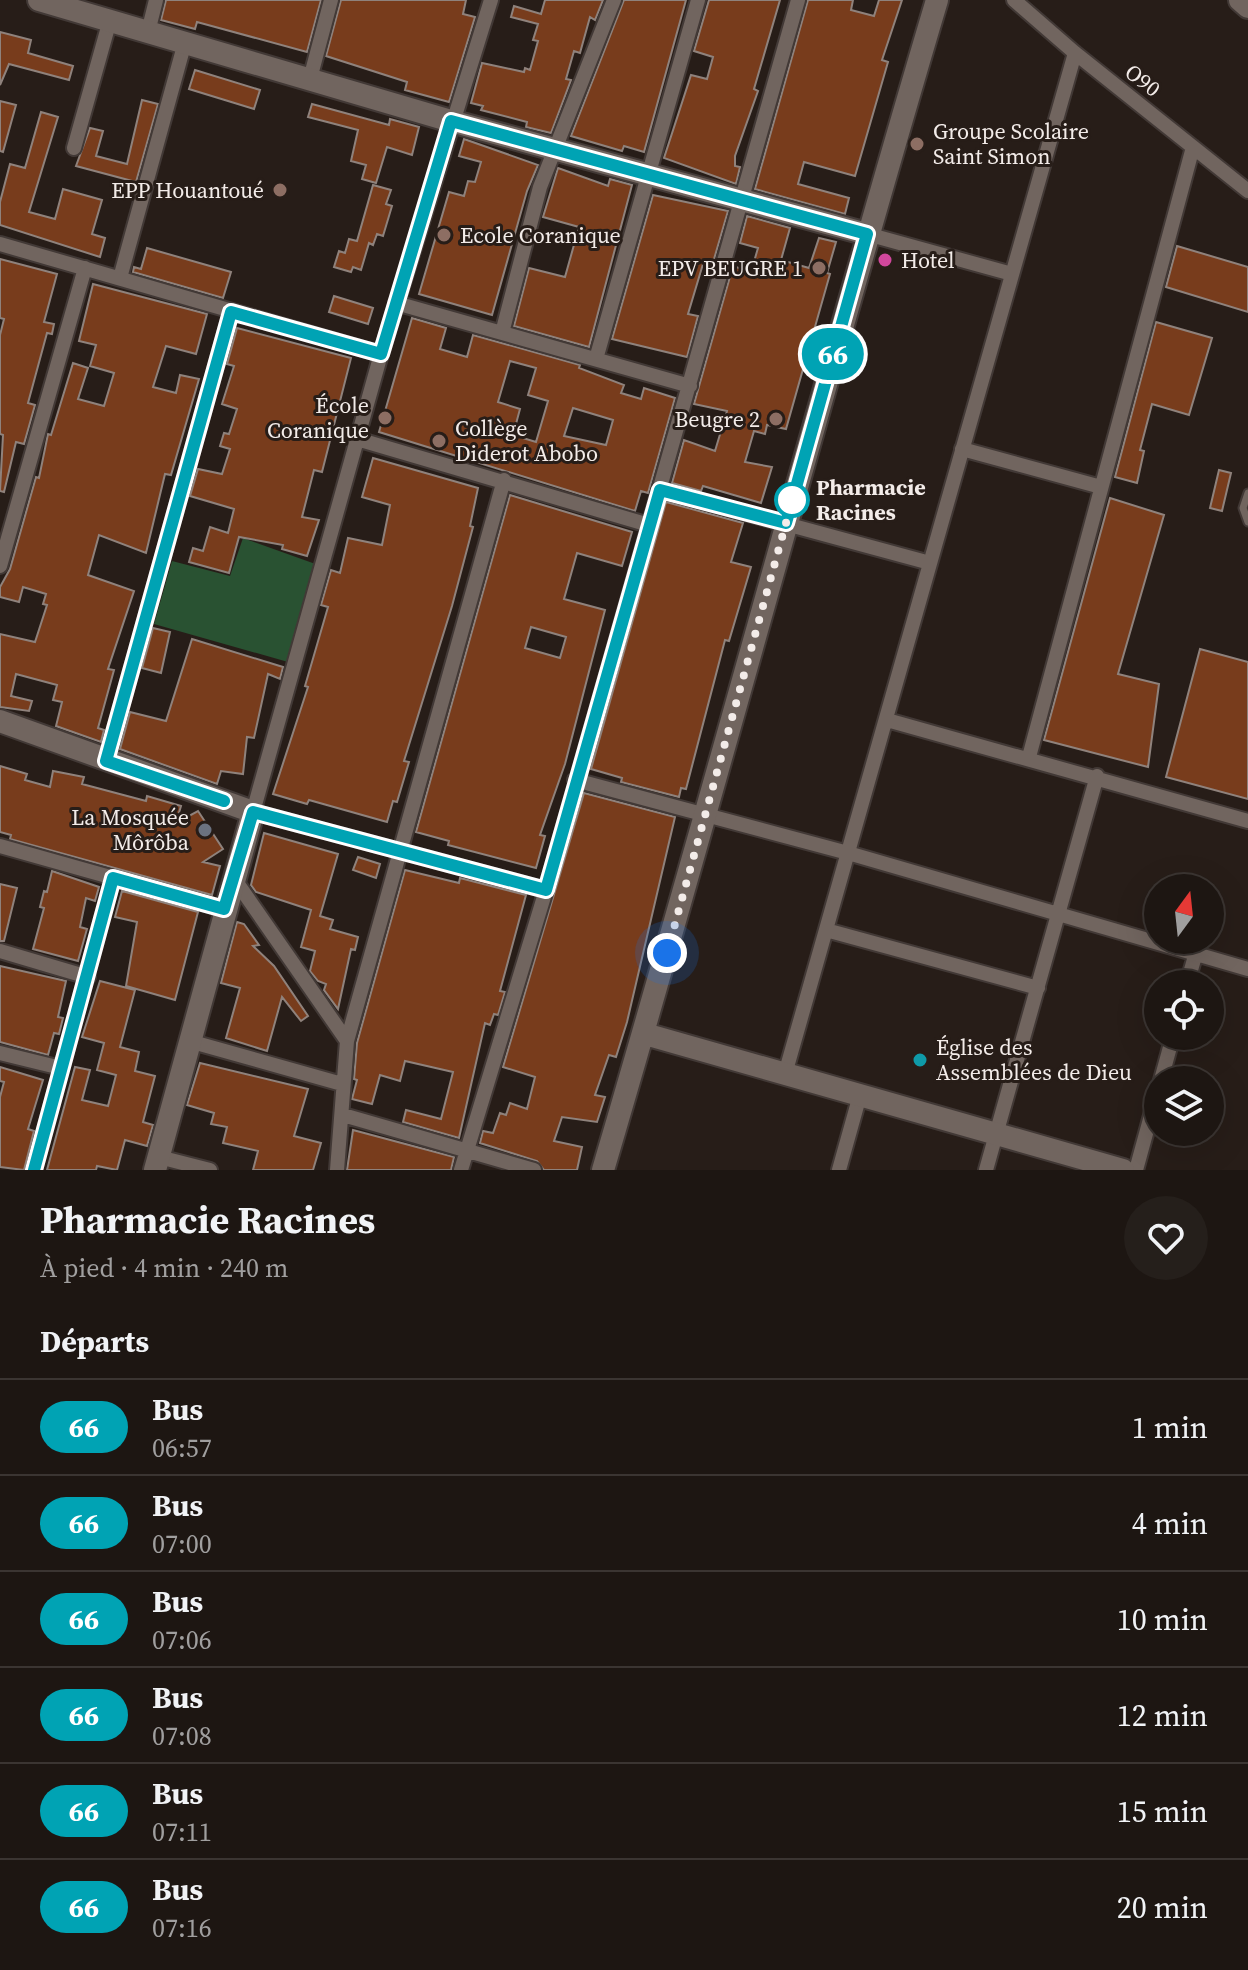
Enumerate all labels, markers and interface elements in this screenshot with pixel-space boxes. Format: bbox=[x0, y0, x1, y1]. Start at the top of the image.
street label: O90 bbox=[1119, 57, 1167, 103]
place label: Groupe Scolaire Saint Simon bbox=[933, 116, 1089, 171]
marker: Groupe Scolaire Saint Simon bbox=[908, 135, 926, 153]
place label: EPP Houantoué bbox=[111, 175, 264, 205]
marker: EPP Houantoué bbox=[271, 181, 289, 199]
place label: Ecole Coranique bbox=[460, 220, 621, 250]
marker: Ecole Coranique bbox=[435, 226, 453, 244]
place label: Hotel bbox=[901, 245, 954, 275]
marker: Hotel bbox=[876, 251, 894, 269]
place label: EPV BEUGRE 1 bbox=[658, 253, 803, 283]
marker: EPV BEUGRE 1 bbox=[810, 259, 828, 277]
line badge: 66 bbox=[797, 328, 869, 380]
text: 66 bbox=[818, 335, 848, 373]
place label: École Coranique bbox=[267, 390, 369, 445]
place label: Beugre 2 bbox=[674, 404, 760, 434]
marker: École Coranique bbox=[376, 409, 394, 427]
marker: Beugre 2 bbox=[767, 410, 785, 428]
place label: Collège Diderot Abobo bbox=[455, 413, 598, 468]
marker: Collège Diderot Abobo bbox=[430, 432, 448, 450]
place label: Pharmacie Racines bbox=[816, 472, 926, 527]
marker: Pharmacie Racines bbox=[775, 483, 809, 517]
place label: La Mosquée Môrôba bbox=[71, 802, 190, 857]
marker: La Mosquée Môrôba bbox=[196, 821, 214, 839]
north arrow bbox=[1144, 874, 1224, 954]
map controls bbox=[1144, 874, 1224, 1146]
your location bbox=[647, 933, 687, 973]
button: locate bbox=[1144, 970, 1224, 1050]
place label: Église des Assemblées de Dieu bbox=[936, 1032, 1132, 1087]
marker: Église des Assemblées de Dieu bbox=[911, 1051, 929, 1069]
button: layers bbox=[1144, 1066, 1224, 1146]
text: Pharmacie Racines bbox=[40, 1194, 375, 1246]
button: heart bbox=[1124, 1196, 1208, 1280]
text: À pied · 4 min · 240 m bbox=[40, 1250, 289, 1286]
text: Départs bbox=[40, 1321, 149, 1362]
text: Bus bbox=[152, 1389, 203, 1430]
text: 1 min bbox=[1132, 1407, 1208, 1448]
text: 66 bbox=[69, 1408, 99, 1446]
text: 06:57 bbox=[152, 1430, 212, 1466]
text: Bus bbox=[152, 1485, 203, 1526]
text: 4 min bbox=[1132, 1503, 1208, 1544]
text: 66 bbox=[69, 1504, 99, 1542]
text: 07:00 bbox=[152, 1526, 212, 1562]
text: Bus bbox=[152, 1581, 203, 1622]
text: 10 min bbox=[1117, 1599, 1208, 1640]
text: 66 bbox=[69, 1600, 99, 1638]
text: 07:06 bbox=[152, 1622, 212, 1658]
text: Bus bbox=[152, 1677, 203, 1718]
text: 12 min bbox=[1117, 1695, 1208, 1736]
text: 66 bbox=[69, 1696, 99, 1734]
text: 07:08 bbox=[152, 1718, 212, 1754]
text: Bus bbox=[152, 1773, 203, 1814]
text: 15 min bbox=[1117, 1791, 1208, 1832]
text: 66 bbox=[69, 1792, 99, 1830]
text: 07:11 bbox=[152, 1814, 212, 1850]
text: Bus bbox=[152, 1869, 203, 1910]
text: 20 min bbox=[1117, 1887, 1208, 1928]
text: 66 bbox=[69, 1888, 99, 1926]
text: 07:16 bbox=[152, 1910, 212, 1946]

